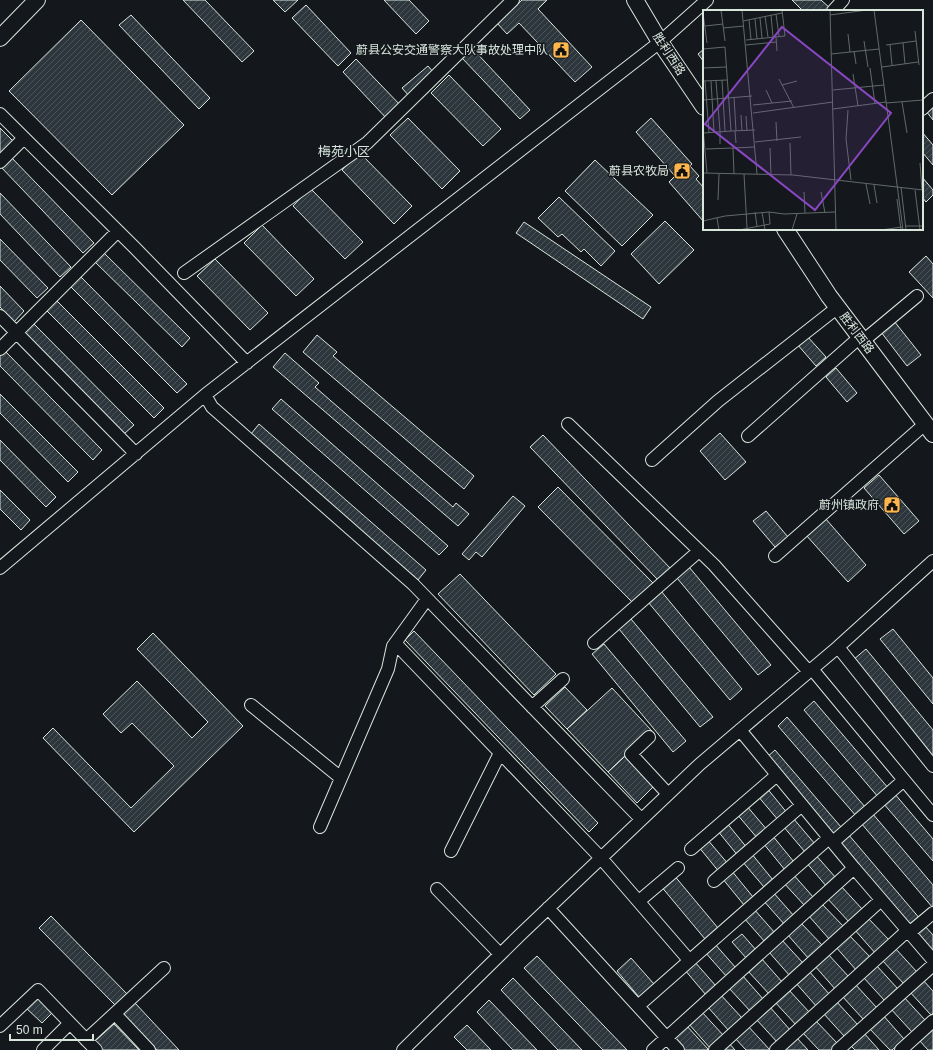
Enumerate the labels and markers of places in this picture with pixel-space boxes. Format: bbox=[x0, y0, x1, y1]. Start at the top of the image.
public building icon: 蔚县公安交通警察大队事故处理中队 bbox=[551, 40, 571, 60]
place label: 蔚县公安交通警察大队事故处理中队 bbox=[356, 43, 548, 57]
public building icon: 蔚县农牧局 bbox=[672, 161, 692, 181]
place label: 蔚县农牧局 bbox=[609, 164, 669, 178]
public building icon: 蔚州镇政府 bbox=[882, 495, 902, 515]
place label: 蔚州镇政府 bbox=[819, 498, 879, 512]

